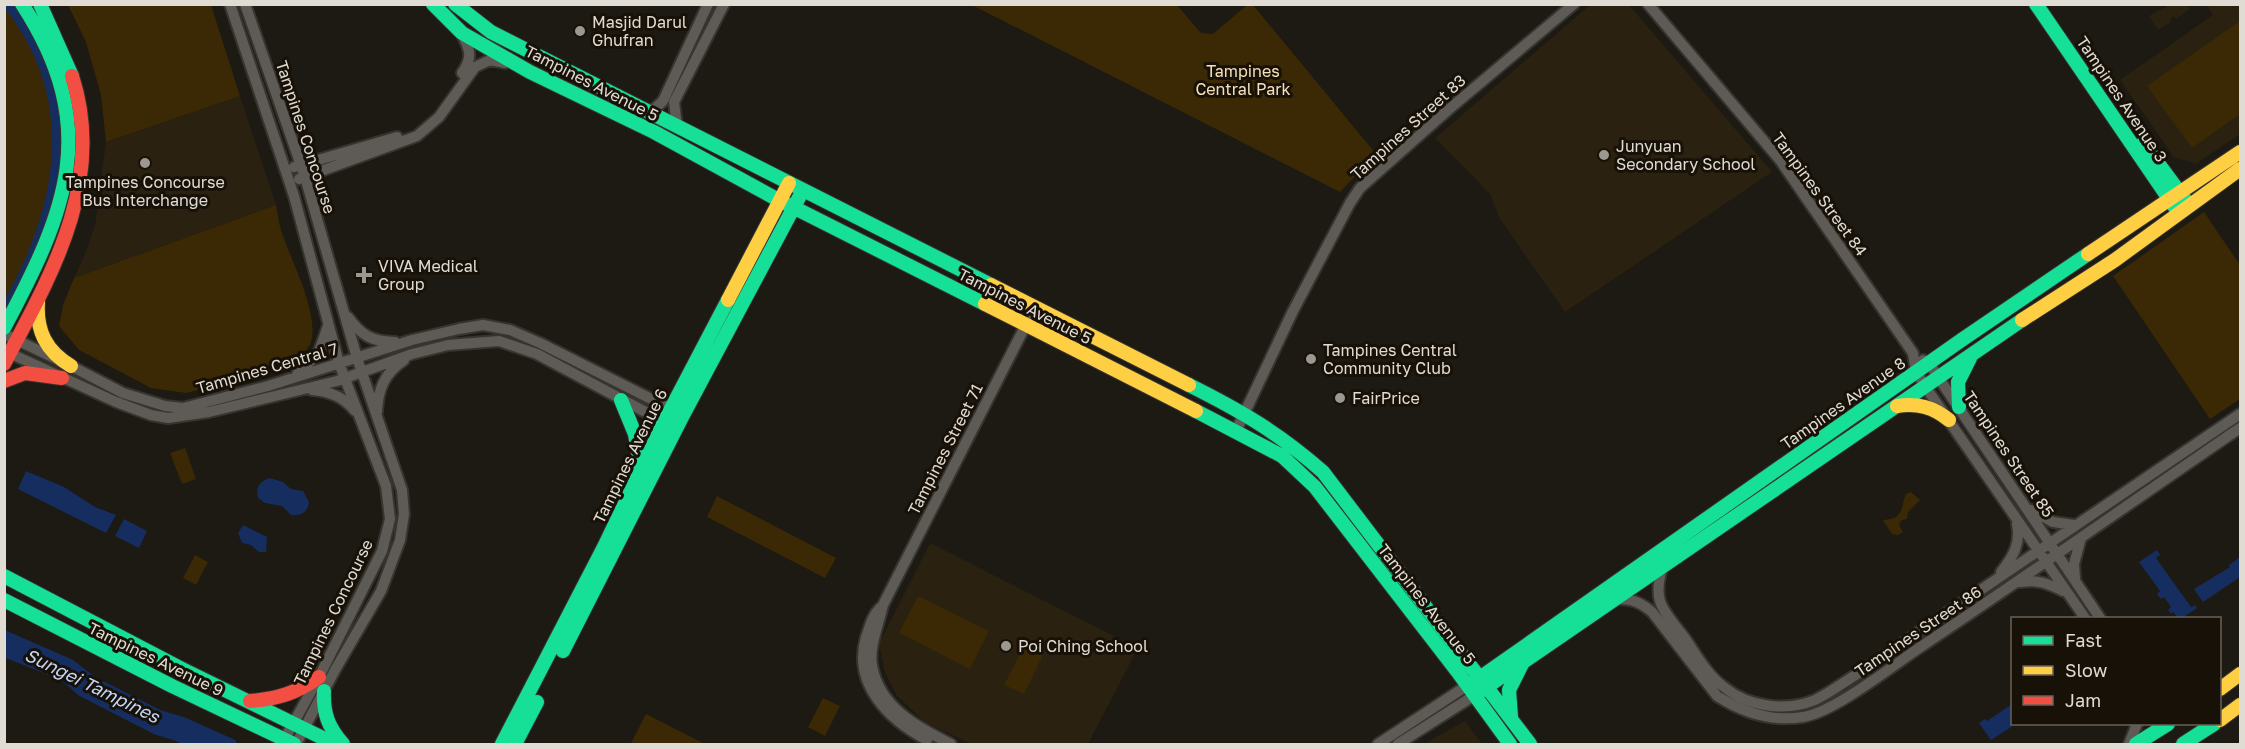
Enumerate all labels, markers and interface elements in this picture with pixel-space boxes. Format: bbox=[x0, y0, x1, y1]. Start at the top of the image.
place label: Masjid Darul Ghufran bbox=[592, 12, 687, 50]
marker: Masjid Darul Ghufran bbox=[573, 24, 587, 38]
street label: Tampines Avenue 3 bbox=[2073, 32, 2171, 166]
street label: Tampines Avenue 5 bbox=[522, 41, 662, 125]
street label: Tampines Concourse bbox=[272, 58, 340, 216]
park label: Tampines Central Park bbox=[1195, 61, 1291, 99]
street label: Tampines Street 83 bbox=[1346, 70, 1470, 184]
street label: Tampines Street 84 bbox=[1768, 128, 1872, 260]
place label: Junyuan Secondary School bbox=[1616, 136, 1755, 174]
marker: Junyuan Secondary School bbox=[1597, 148, 1611, 162]
marker: Tampines Concourse Bus Interchange bbox=[138, 156, 152, 170]
place label: Tampines Concourse Bus Interchange bbox=[65, 172, 225, 210]
place label: VIVA Medical Group bbox=[378, 256, 478, 294]
street label: Tampines Avenue 5 bbox=[955, 264, 1095, 348]
marker: VIVA Medical Group bbox=[355, 266, 373, 284]
street label: Tampines Central 7 bbox=[194, 338, 340, 398]
place label: Tampines Central Community Club bbox=[1323, 340, 1457, 378]
marker: Tampines Central Community Club bbox=[1304, 352, 1318, 366]
street label: Tampines Avenue 8 bbox=[1777, 352, 1909, 454]
street label: Tampines Street 71 bbox=[903, 380, 987, 518]
street label: Tampines Avenue 6 bbox=[589, 385, 671, 527]
street label: Tampines Street 85 bbox=[1959, 387, 2059, 521]
place label: FairPrice bbox=[1352, 388, 1420, 408]
marker: FairPrice bbox=[1333, 391, 1347, 405]
street label: Tampines Concourse bbox=[289, 536, 377, 688]
street label: Tampines Avenue 5 bbox=[1374, 540, 1480, 668]
street label: Tampines Street 86 bbox=[1851, 581, 1985, 681]
legend bbox=[2011, 617, 2221, 725]
street label: Tampines Avenue 9 bbox=[85, 618, 227, 700]
text: Fast bbox=[2065, 629, 2102, 651]
place label: Poi Ching School bbox=[1018, 636, 1148, 656]
marker: Poi Ching School bbox=[999, 639, 1013, 653]
water label: Sungei Tampines bbox=[22, 643, 165, 728]
text: Slow bbox=[2065, 659, 2108, 681]
text: Jam bbox=[2065, 689, 2101, 711]

